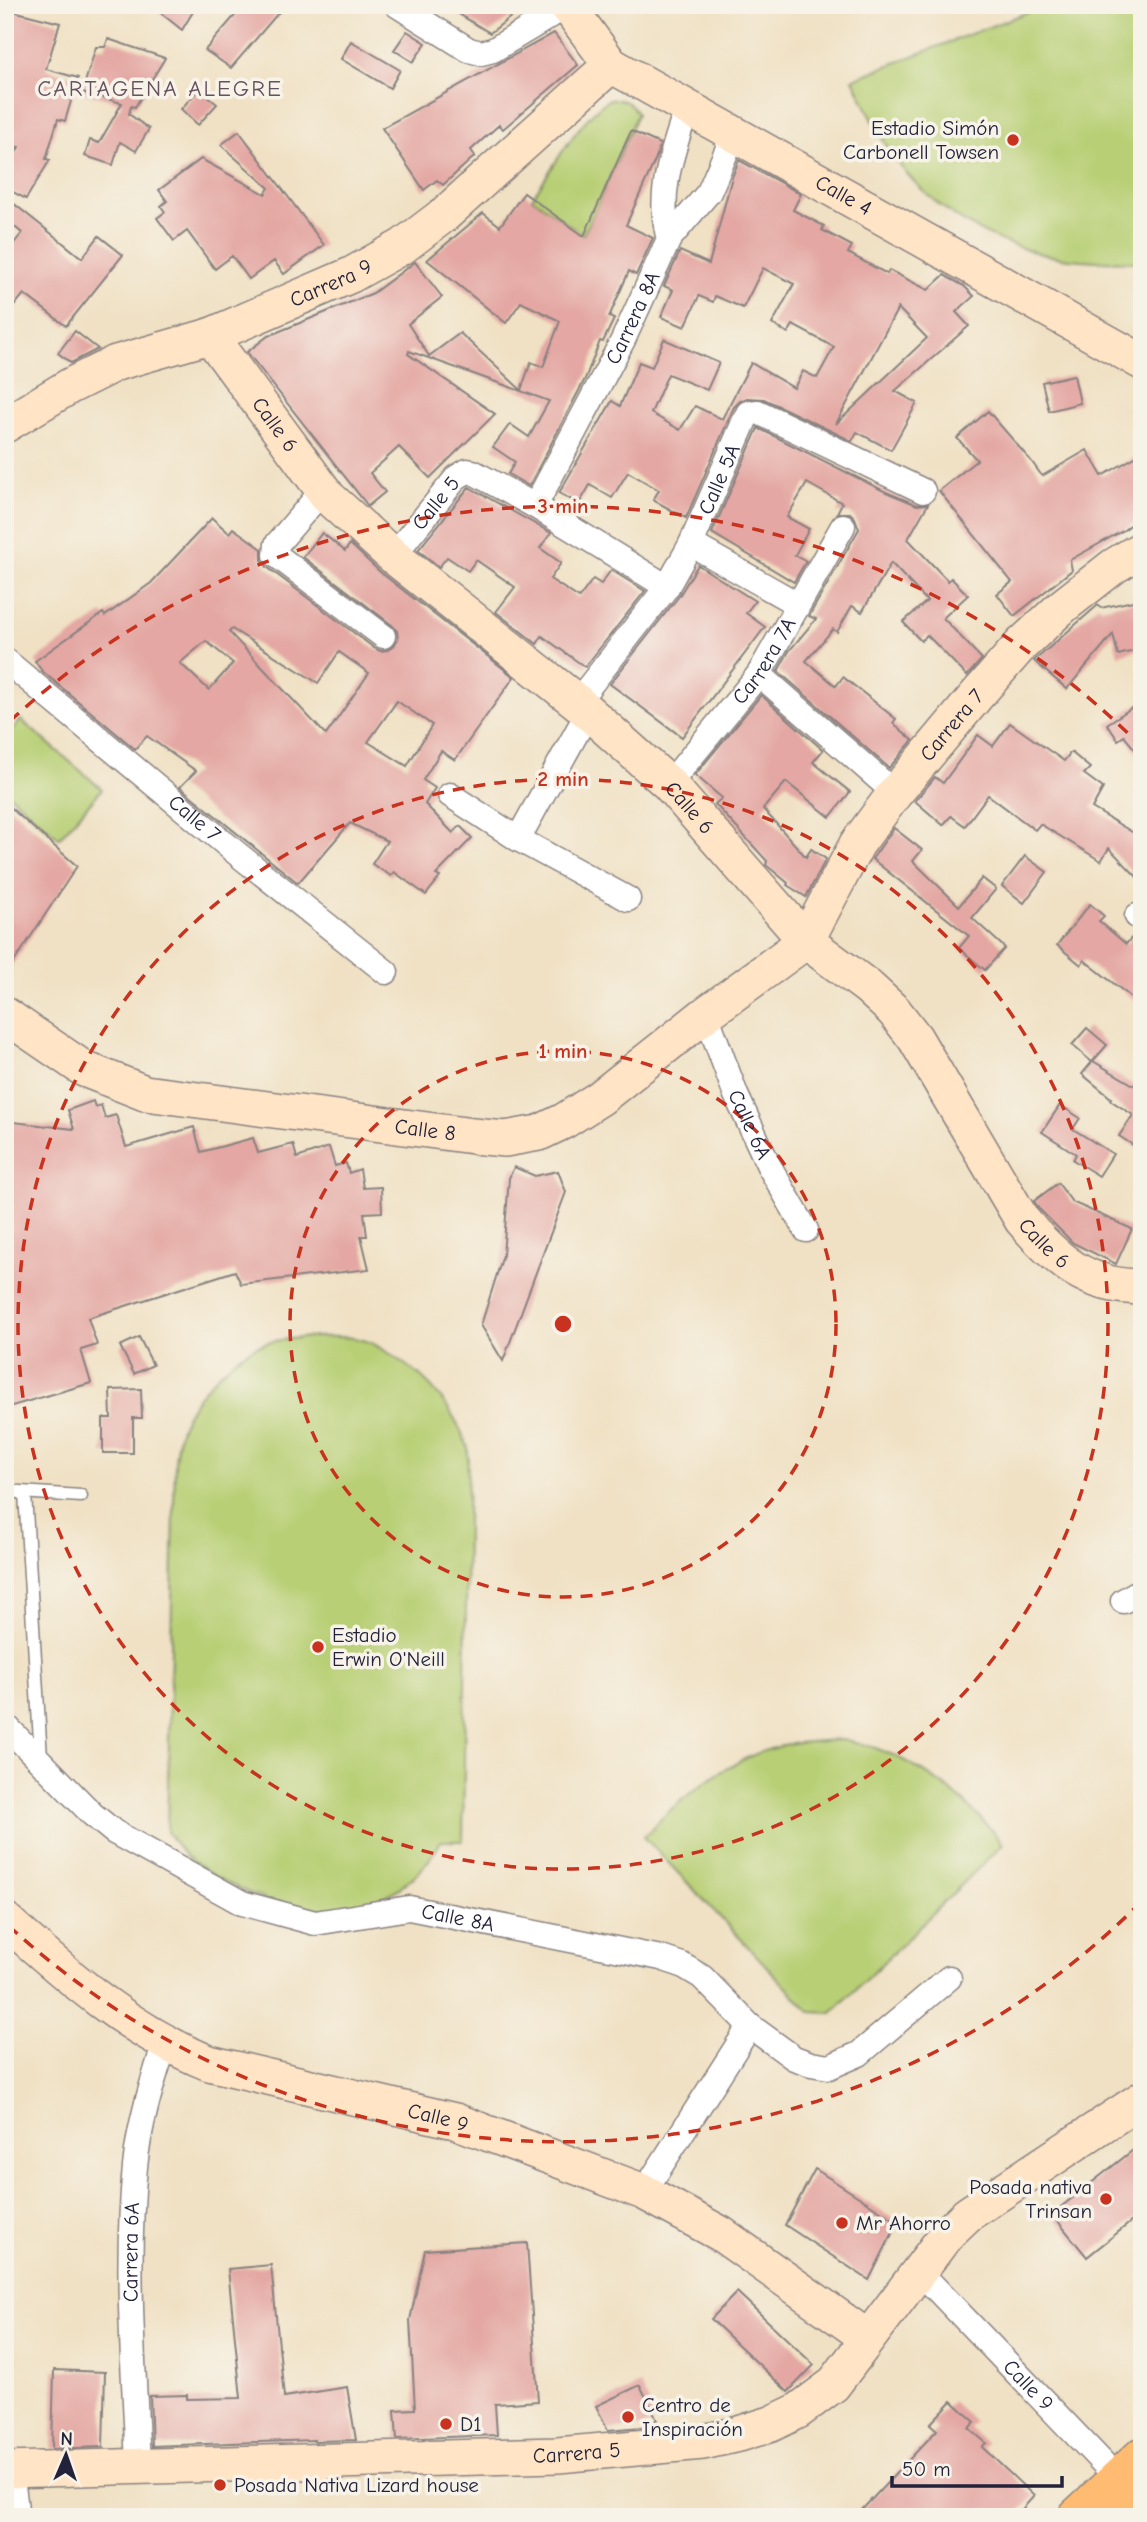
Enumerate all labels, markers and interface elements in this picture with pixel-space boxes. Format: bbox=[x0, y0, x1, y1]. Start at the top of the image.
district label: CARTAGENA ALEGRE bbox=[37, 75, 283, 102]
place label: Estadio Simón Carbonell Towsen bbox=[843, 116, 999, 164]
marker: Estadio Simón Carbonell Towsen bbox=[1005, 132, 1021, 148]
street label: Calle 4 bbox=[811, 170, 876, 220]
street label: Carrera 9 bbox=[286, 254, 376, 312]
street label: Carrera 8A bbox=[600, 268, 665, 368]
street label: Calle 6 bbox=[247, 393, 303, 457]
street label: Calle 5A bbox=[693, 440, 745, 518]
street label: Calle 5 bbox=[407, 472, 465, 535]
text: 3 min bbox=[537, 494, 589, 518]
street label: Carrera 7A bbox=[727, 613, 801, 709]
street label: Carrera 7 bbox=[915, 684, 989, 766]
text: 2 min bbox=[537, 767, 589, 791]
street label: Calle 6 bbox=[660, 777, 719, 839]
street label: Calle 7 bbox=[164, 790, 226, 847]
text: 1 min bbox=[539, 1039, 587, 1063]
street label: Calle 6A bbox=[723, 1086, 776, 1163]
street label: Calle 8 bbox=[393, 1114, 457, 1146]
street label: Calle 6 bbox=[1014, 1213, 1074, 1274]
centre of rings bbox=[551, 1312, 575, 1336]
place label: Estadio Erwin O'Neill bbox=[332, 1623, 445, 1671]
marker: Estadio Erwin O'Neill bbox=[310, 1639, 326, 1655]
street label: Calle 8A bbox=[420, 1899, 496, 1937]
street label: Calle 9 bbox=[405, 2098, 472, 2137]
place label: Posada nativa Trinsan bbox=[969, 2175, 1092, 2223]
marker: Posada nativa Trinsan bbox=[1098, 2191, 1114, 2207]
street label: Carrera 6A bbox=[118, 2202, 144, 2302]
place label: Mr Ahorro bbox=[856, 2211, 951, 2235]
marker: Mr Ahorro bbox=[834, 2215, 850, 2231]
street label: Calle 9 bbox=[998, 2354, 1058, 2416]
place label: Centro de Inspiración bbox=[642, 2393, 743, 2441]
marker: Centro de Inspiración bbox=[620, 2409, 636, 2425]
place label: D1 bbox=[460, 2412, 482, 2436]
marker: D1 bbox=[438, 2416, 454, 2432]
north arrow bbox=[32, 2420, 102, 2490]
text: N bbox=[60, 2428, 73, 2450]
street label: Carrera 5 bbox=[533, 2437, 622, 2468]
scale bar bbox=[892, 2445, 1061, 2489]
text: 50 m bbox=[902, 2457, 951, 2481]
place label: Posada Nativa Lizard house bbox=[234, 2473, 479, 2497]
marker: Posada Nativa Lizard house bbox=[212, 2477, 228, 2493]

